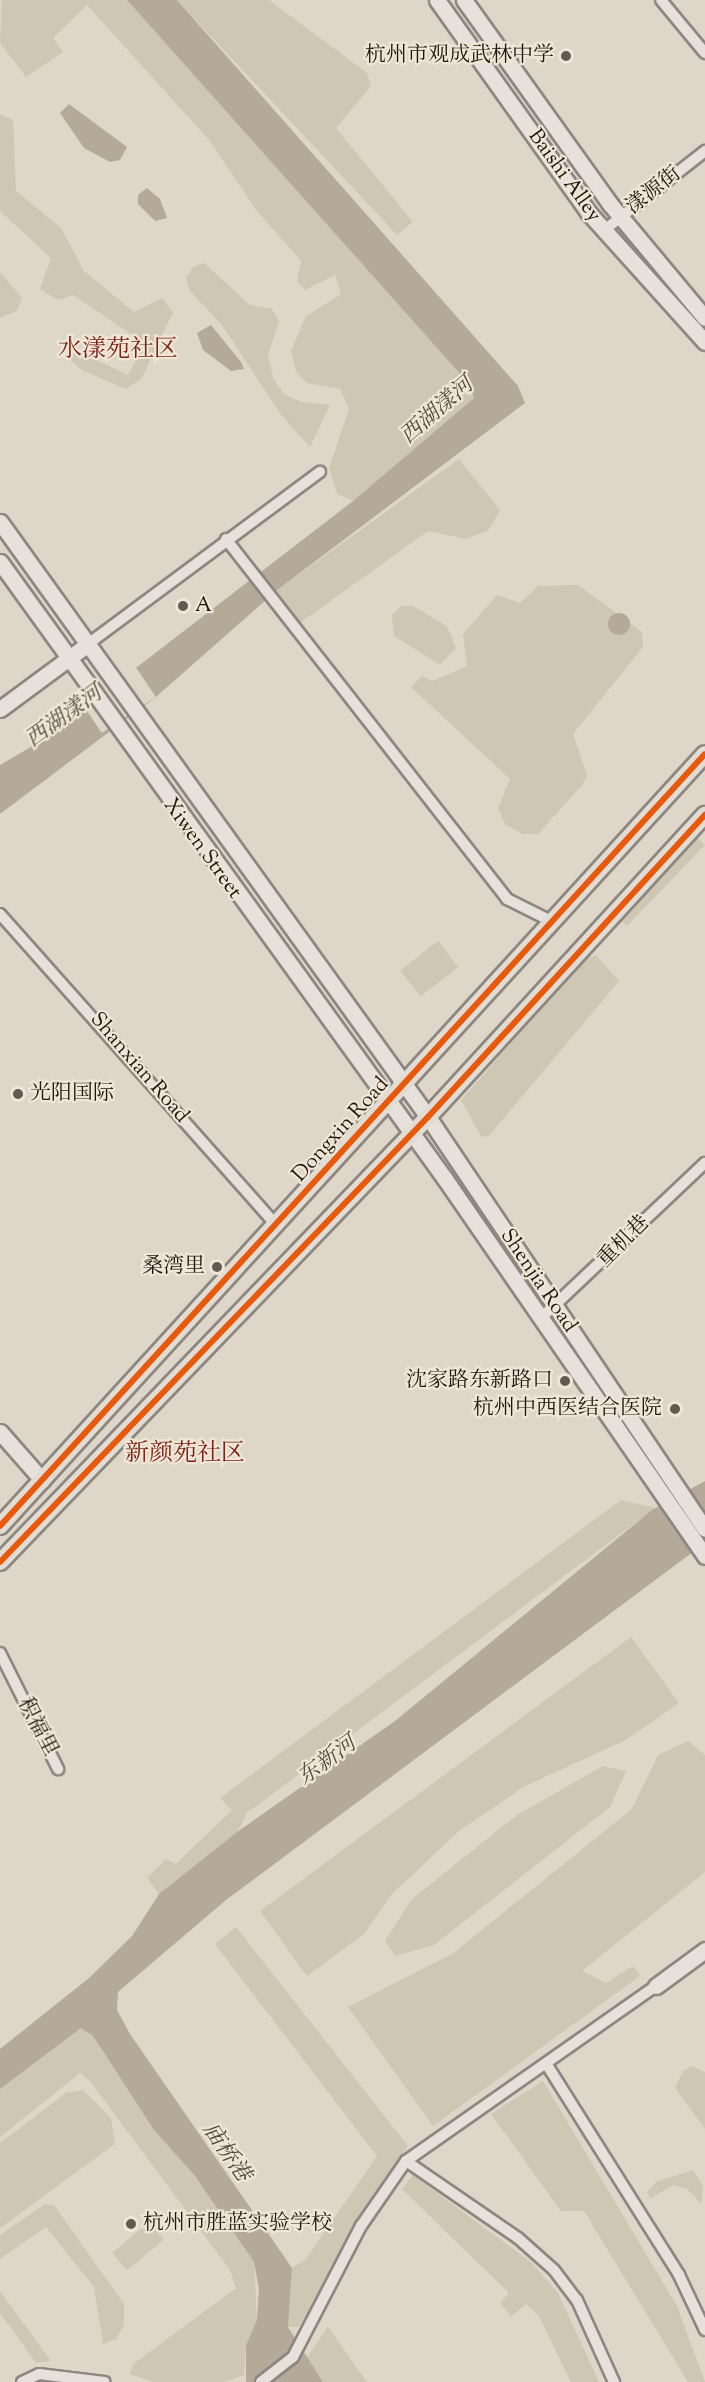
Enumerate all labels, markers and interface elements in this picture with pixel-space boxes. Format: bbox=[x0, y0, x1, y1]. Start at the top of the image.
place label: 杭州市观成武林中学 bbox=[365, 43, 554, 69]
marker: 杭州市观成武林中学 bbox=[559, 49, 573, 63]
street label: Baishi Alley bbox=[522, 125, 606, 227]
street label: 漾源街 bbox=[621, 162, 687, 220]
district label: 水漾苑社区 bbox=[58, 337, 178, 365]
water label: 西湖漾河 bbox=[396, 373, 480, 451]
place label: A bbox=[195, 593, 212, 619]
marker: A bbox=[176, 599, 190, 613]
water label: 西湖漾河 bbox=[22, 681, 108, 755]
street label: Xiwen Street bbox=[157, 794, 247, 904]
street label: Shanxian Road bbox=[84, 1008, 194, 1128]
street label: Dongxin Road bbox=[287, 1072, 395, 1188]
place label: 光阳国际 bbox=[30, 1081, 114, 1107]
marker: 光阳国际 bbox=[11, 1087, 25, 1101]
street label: 重机巷 bbox=[593, 1211, 655, 1273]
street label: Shenjia Road bbox=[494, 1224, 582, 1338]
place label: 桑湾里 bbox=[142, 1254, 205, 1280]
marker: 桑湾里 bbox=[210, 1260, 224, 1274]
place label: 沈家路东新路口 bbox=[406, 1368, 553, 1394]
marker: 沈家路东新路口 bbox=[558, 1374, 572, 1388]
place label: 杭州中西医结合医院 bbox=[473, 1396, 662, 1422]
marker: 杭州中西医结合医院 bbox=[666, 1400, 684, 1418]
district label: 新颜苑社区 bbox=[125, 1441, 245, 1469]
street label: 积福里 bbox=[11, 1693, 63, 1761]
water label: 东新河 bbox=[294, 1732, 362, 1792]
water label: 庙桥港 bbox=[195, 2118, 255, 2188]
place label: 杭州市胜蓝实验学校 bbox=[143, 2211, 332, 2237]
marker: 杭州市胜蓝实验学校 bbox=[124, 2217, 138, 2231]

